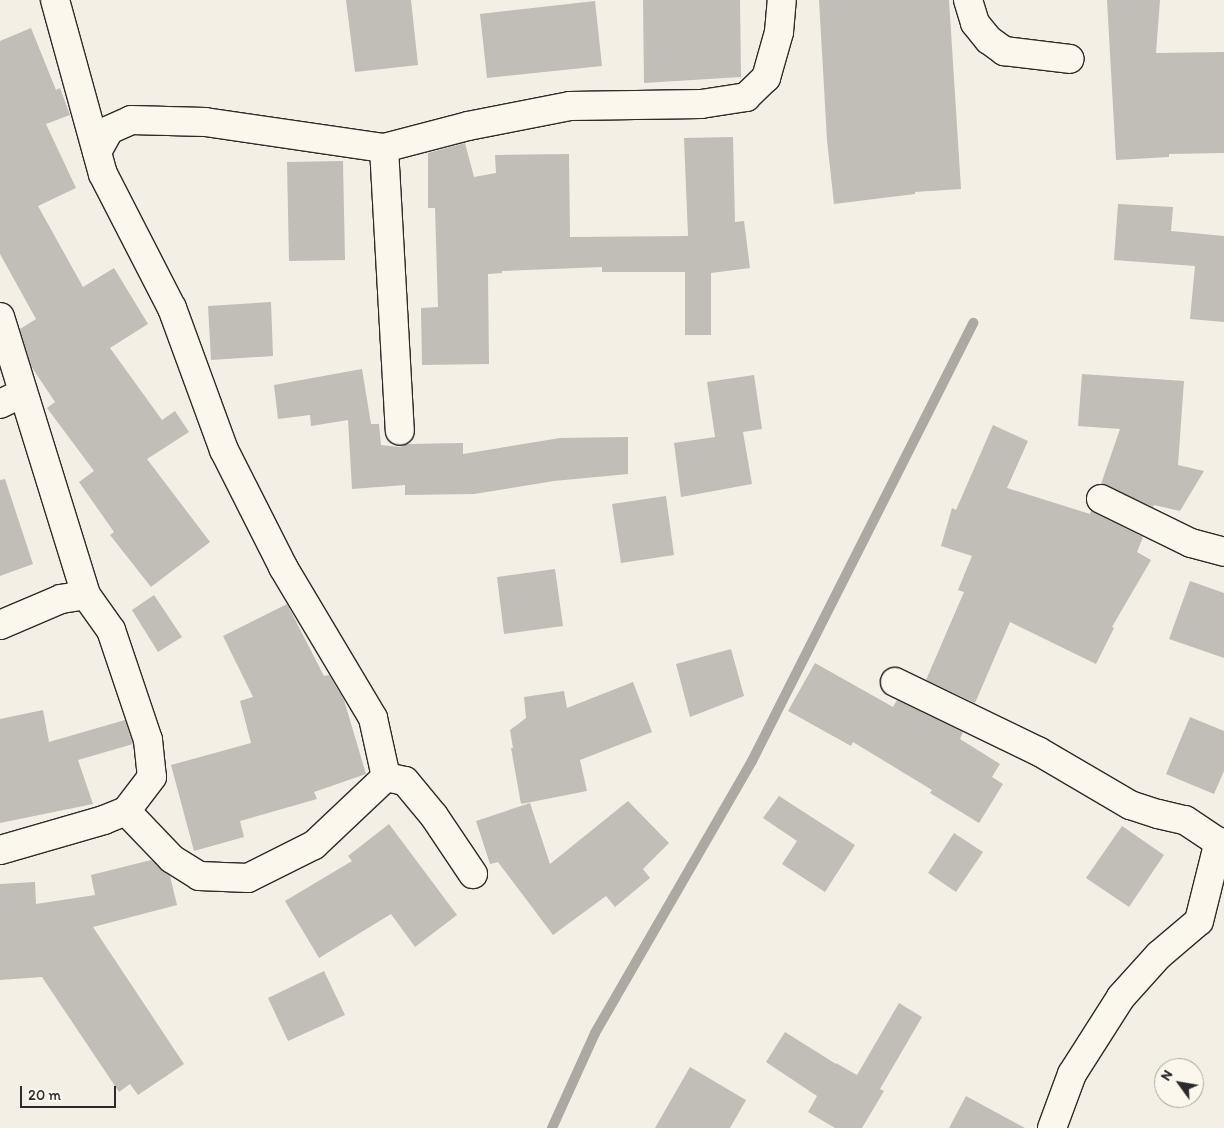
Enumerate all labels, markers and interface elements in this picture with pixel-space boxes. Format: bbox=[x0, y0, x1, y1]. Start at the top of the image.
north arrow bbox=[1154, 1058, 1204, 1108]
text: N bbox=[1157, 1067, 1176, 1084]
scale bar bbox=[22, 1076, 119, 1108]
text: 20 m bbox=[28, 1086, 61, 1104]

